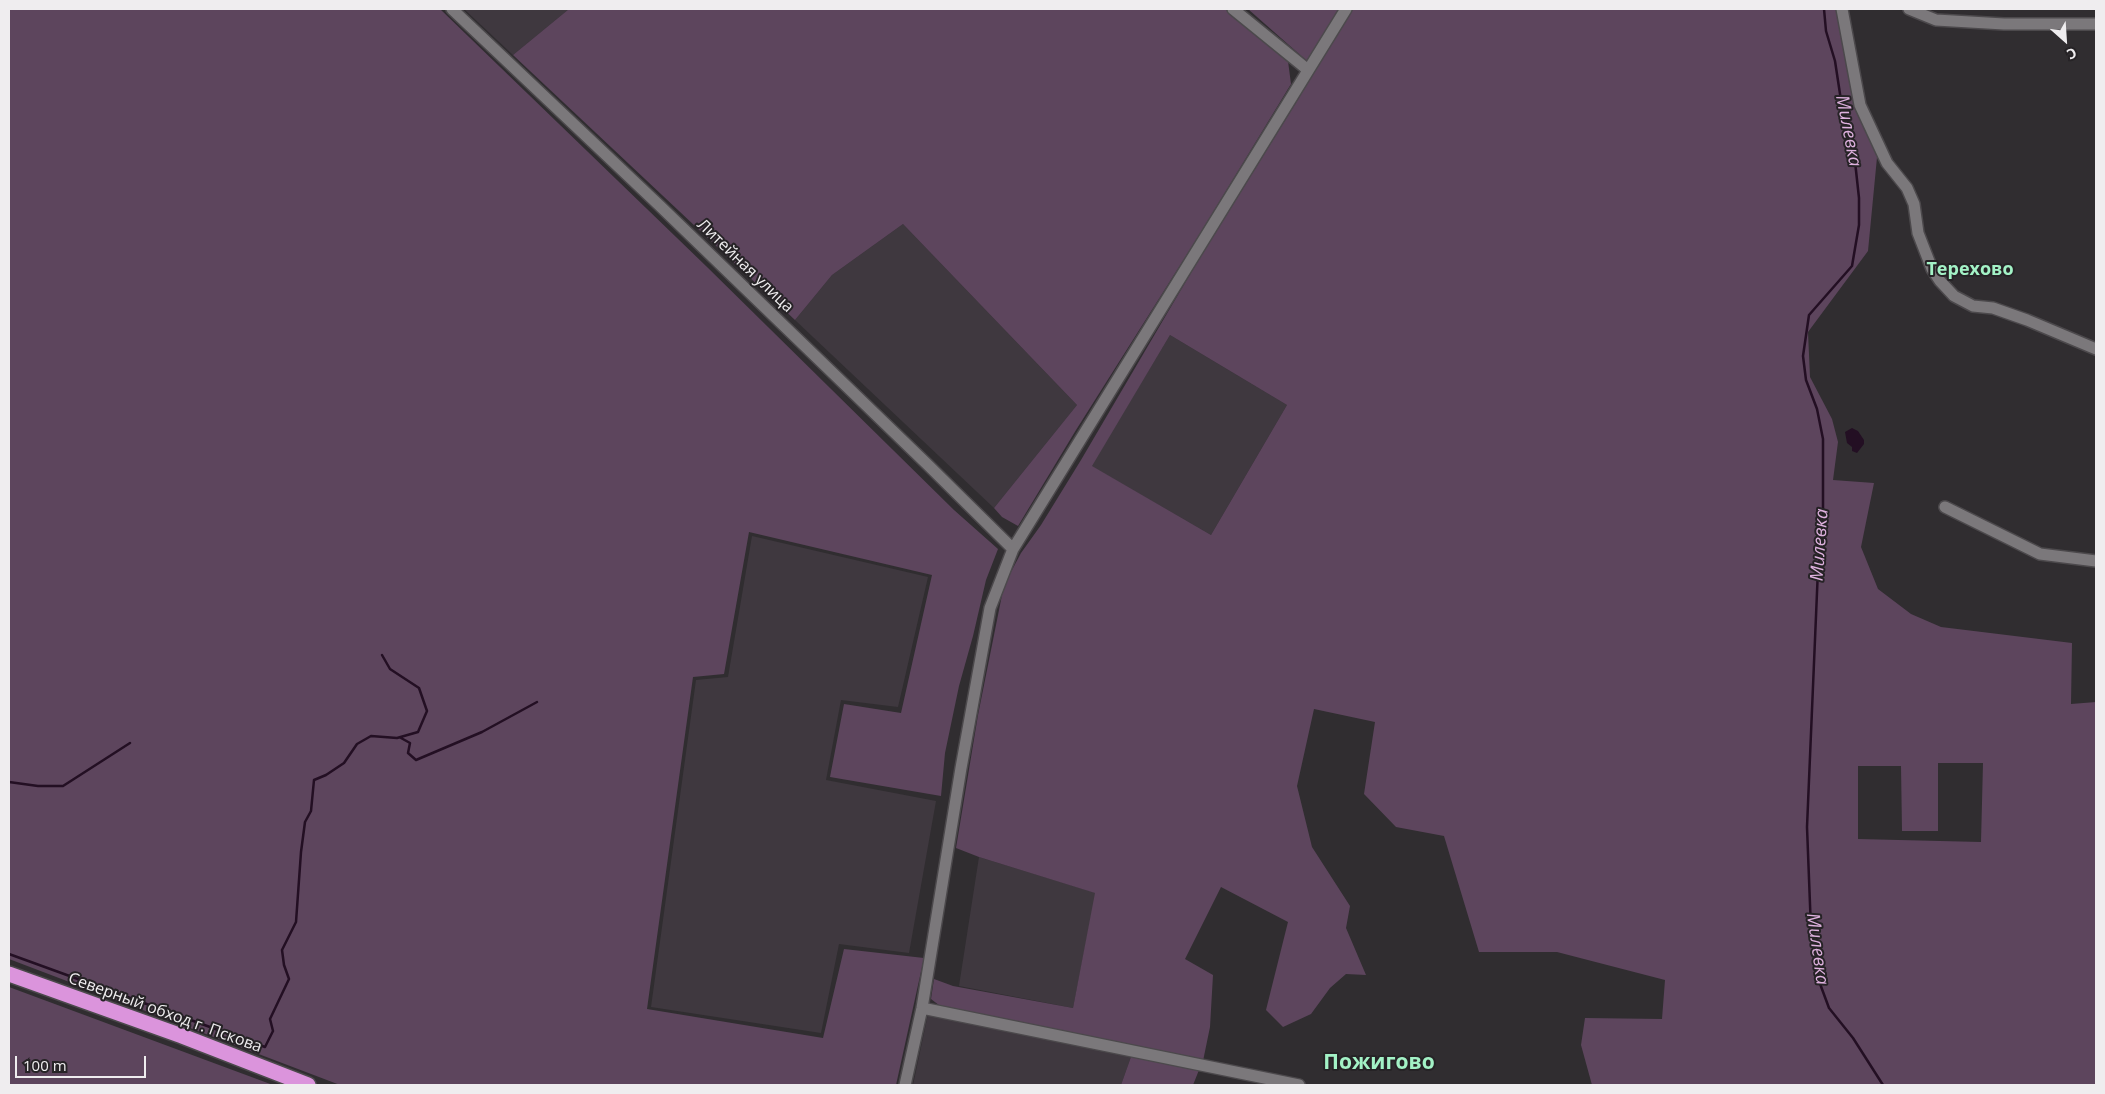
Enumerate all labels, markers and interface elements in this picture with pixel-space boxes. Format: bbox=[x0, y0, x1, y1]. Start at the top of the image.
north arrow bbox=[2040, 15, 2090, 65]
text: С bbox=[2064, 43, 2080, 64]
water label: Милевка bbox=[1830, 93, 1866, 169]
street label: Литейная улица bbox=[693, 215, 797, 317]
district label: Терехово bbox=[1926, 259, 2014, 281]
water label: Милевка bbox=[1807, 508, 1833, 582]
water label: Милевка bbox=[1801, 912, 1833, 986]
street label: Северный обход г. Пскова bbox=[65, 969, 265, 1057]
scale bar bbox=[18, 1046, 149, 1078]
district label: Пожигово bbox=[1323, 1050, 1435, 1076]
text: 100 m bbox=[23, 1055, 67, 1075]

